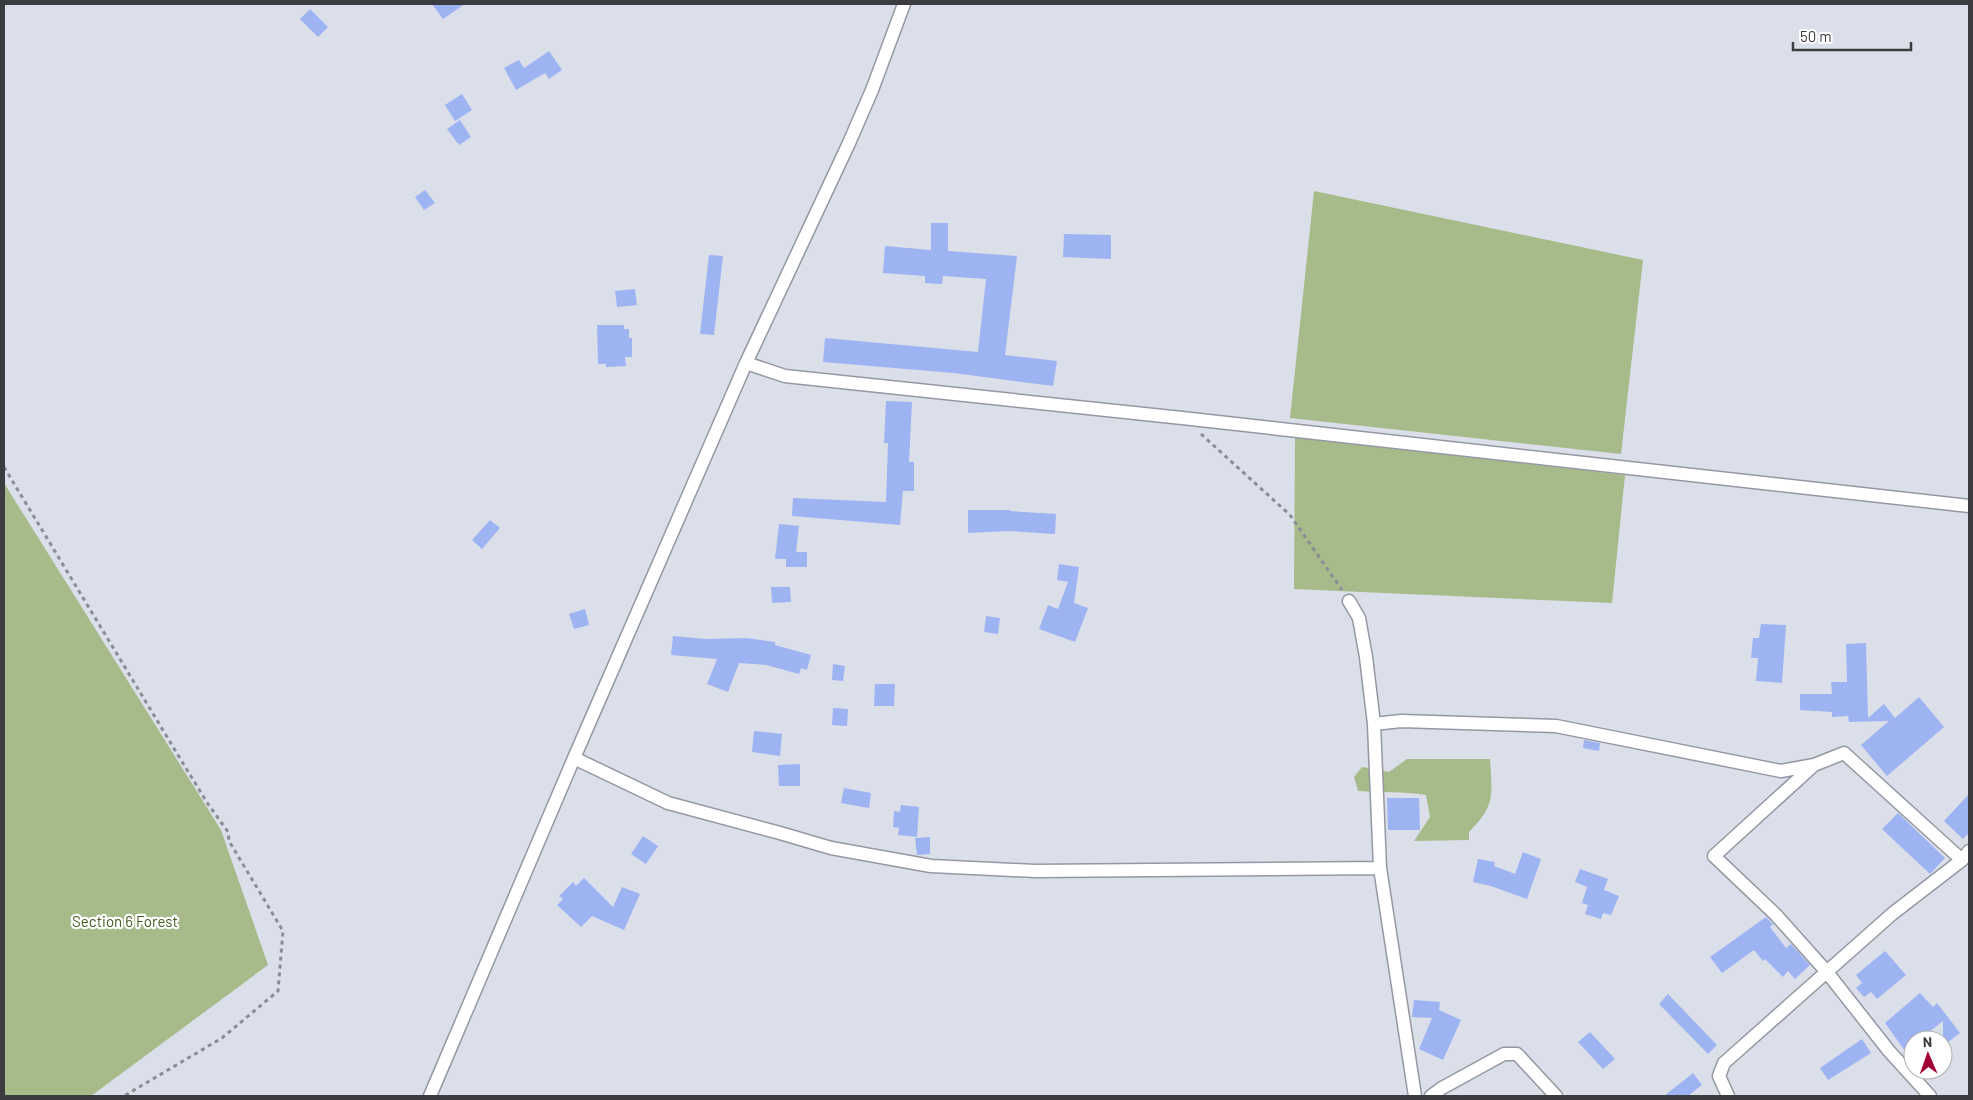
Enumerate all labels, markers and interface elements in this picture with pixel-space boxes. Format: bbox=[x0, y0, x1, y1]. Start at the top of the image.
scale bar bbox=[1793, 20, 1910, 52]
text: 50 m bbox=[1800, 27, 1832, 45]
park label: Section 6 Forest bbox=[72, 912, 178, 930]
north arrow bbox=[1903, 1030, 1953, 1080]
text: N bbox=[1923, 1033, 1932, 1050]

